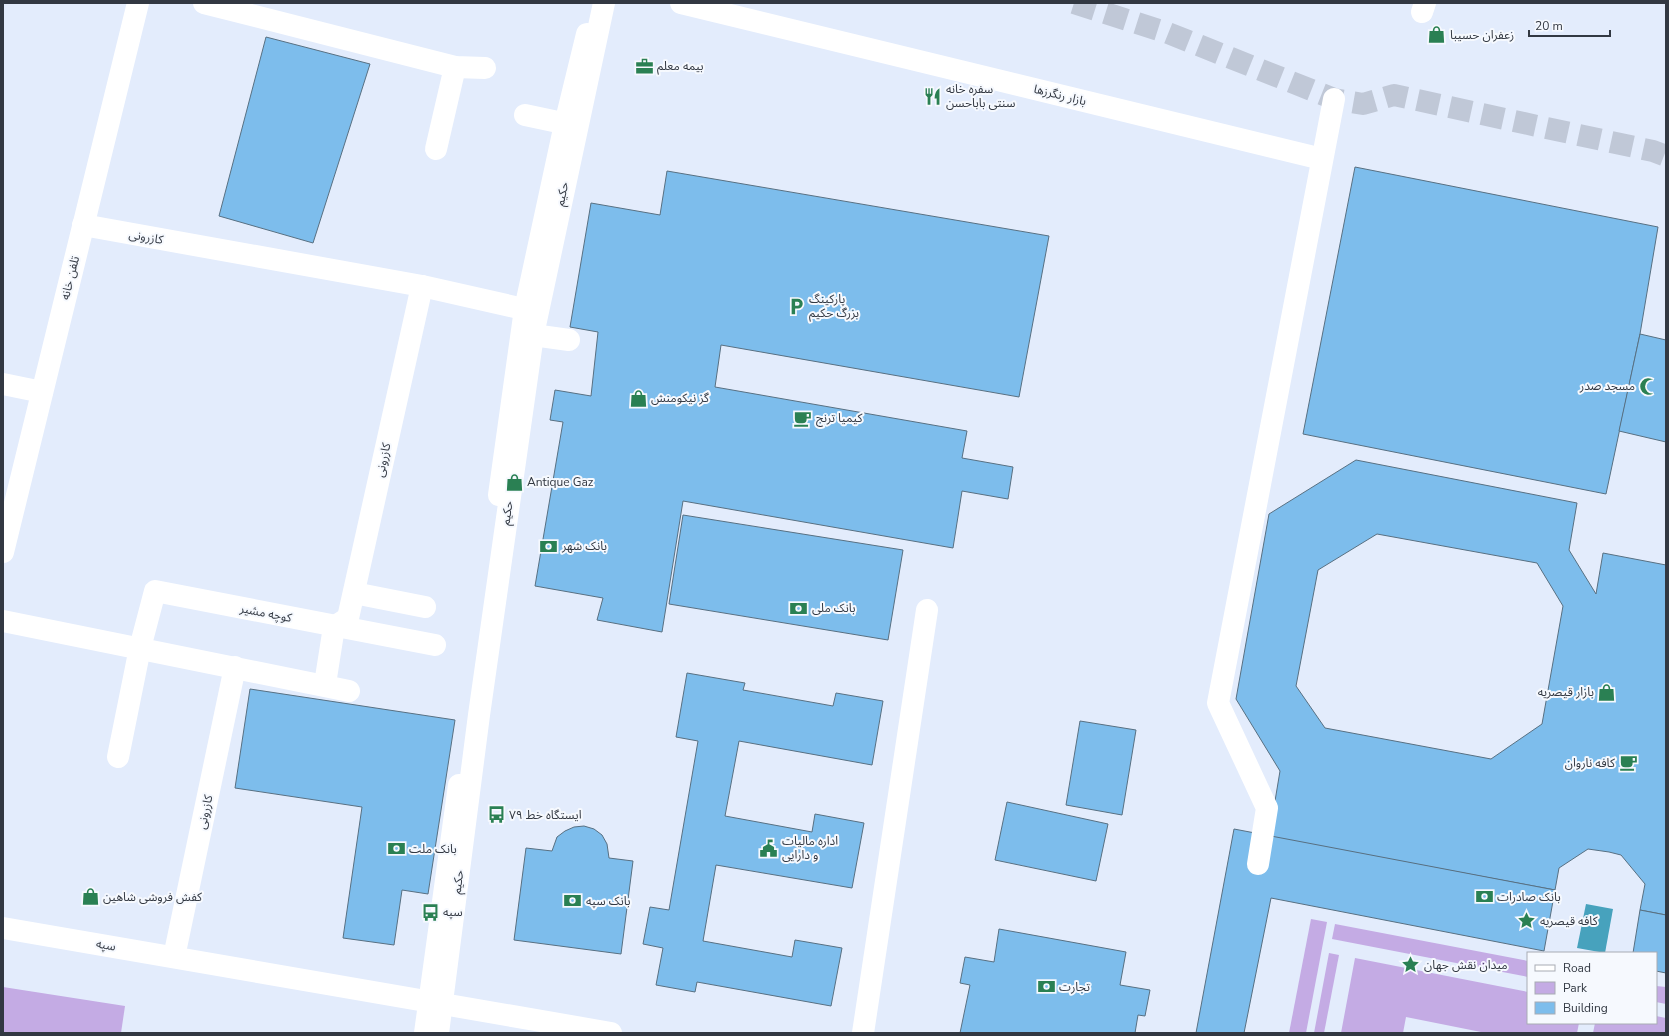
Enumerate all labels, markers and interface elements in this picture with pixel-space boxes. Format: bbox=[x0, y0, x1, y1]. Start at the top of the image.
scale bar bbox=[1529, 12, 1610, 38]
text: 20 m bbox=[1535, 18, 1563, 34]
shop icon: زعفران حسیبا bbox=[1427, 25, 1447, 45]
place label: زعفران حسیبا bbox=[1450, 27, 1514, 43]
office icon: بیمه معلم bbox=[634, 56, 654, 76]
place label: بیمه معلم bbox=[657, 58, 703, 75]
place label: سفره خانه سنتی باباحسن bbox=[946, 81, 1015, 111]
street label: بازار رنگرزها bbox=[1032, 81, 1088, 109]
restaurant icon: سفره خانه سنتی باباحسن bbox=[923, 86, 943, 106]
street label: حکیم bbox=[552, 180, 573, 208]
street label: کازرونی bbox=[128, 226, 165, 248]
street label: تلفن خانه bbox=[57, 254, 83, 302]
place label: پارکینگ بزرگ حکیم bbox=[809, 291, 859, 322]
parking icon: پارکینگ بزرگ حکیم bbox=[786, 296, 806, 316]
mosque icon: مسجد صدر bbox=[1638, 376, 1658, 396]
place label: مسجد صدر bbox=[1579, 378, 1635, 394]
shop icon: گز نیکومنش bbox=[628, 388, 648, 408]
place label: گز نیکومنش bbox=[651, 390, 710, 406]
cafe icon: کیمیا ترنج bbox=[793, 408, 813, 428]
place label: کیمیا ترنج bbox=[816, 410, 863, 427]
street label: کازرونی bbox=[372, 440, 395, 479]
shop icon: Antique Gaz bbox=[504, 472, 524, 492]
place label: Antique Gaz bbox=[527, 474, 594, 490]
street label: حکیم bbox=[497, 500, 518, 526]
bank icon: بانک شهر bbox=[539, 536, 559, 556]
place label: بانک شهر bbox=[561, 538, 607, 554]
bank icon: بانک ملی bbox=[789, 598, 809, 618]
street label: كوچه مشير bbox=[238, 600, 294, 626]
place label: بانک ملی bbox=[812, 600, 855, 616]
shop icon: بازار قیصریه bbox=[1597, 682, 1617, 702]
place label: بازار قیصریه bbox=[1538, 684, 1594, 700]
cafe icon: کافه ناروان bbox=[1618, 753, 1638, 773]
place label: کافه ناروان bbox=[1565, 755, 1616, 771]
street label: کازرونی bbox=[194, 792, 217, 831]
bus stop icon: ایستگاه خط ۷۹ bbox=[486, 805, 506, 825]
place label: ایستگاه خط ۷۹ bbox=[509, 807, 582, 823]
place label: اداره مالیات و دارایی bbox=[782, 833, 838, 863]
public building icon: اداره مالیات و دارایی bbox=[759, 838, 779, 858]
bank icon: بانک ملت bbox=[386, 839, 406, 859]
place label: بانک ملت bbox=[409, 841, 457, 857]
street label: حکیم bbox=[449, 869, 468, 895]
shop icon: کفش فروشی شاهین bbox=[80, 887, 100, 907]
bank icon: بانک صادرات bbox=[1474, 887, 1494, 907]
place label: کفش فروشی شاهین bbox=[103, 889, 203, 905]
place label: بانک صادرات bbox=[1497, 889, 1561, 905]
bank icon: بانک سپه bbox=[563, 891, 583, 911]
place label: بانک سپه bbox=[586, 893, 630, 909]
bus stop icon: سپه bbox=[420, 902, 440, 922]
place label: سپه bbox=[443, 904, 463, 920]
place icon: کافه قیصریه bbox=[1517, 911, 1537, 931]
place label: کافه قیصریه bbox=[1540, 913, 1599, 929]
street label: سپه bbox=[95, 935, 117, 955]
legend bbox=[1527, 952, 1657, 1024]
place icon: میدان نقش جهان bbox=[1401, 955, 1421, 975]
place label: میدان نقش جهان bbox=[1424, 957, 1508, 973]
text: Road bbox=[1563, 960, 1591, 976]
bank icon: تجارت bbox=[1036, 977, 1056, 997]
place label: تجارت bbox=[1059, 979, 1091, 995]
text: Park bbox=[1563, 980, 1588, 996]
text: Building bbox=[1563, 1000, 1608, 1016]

